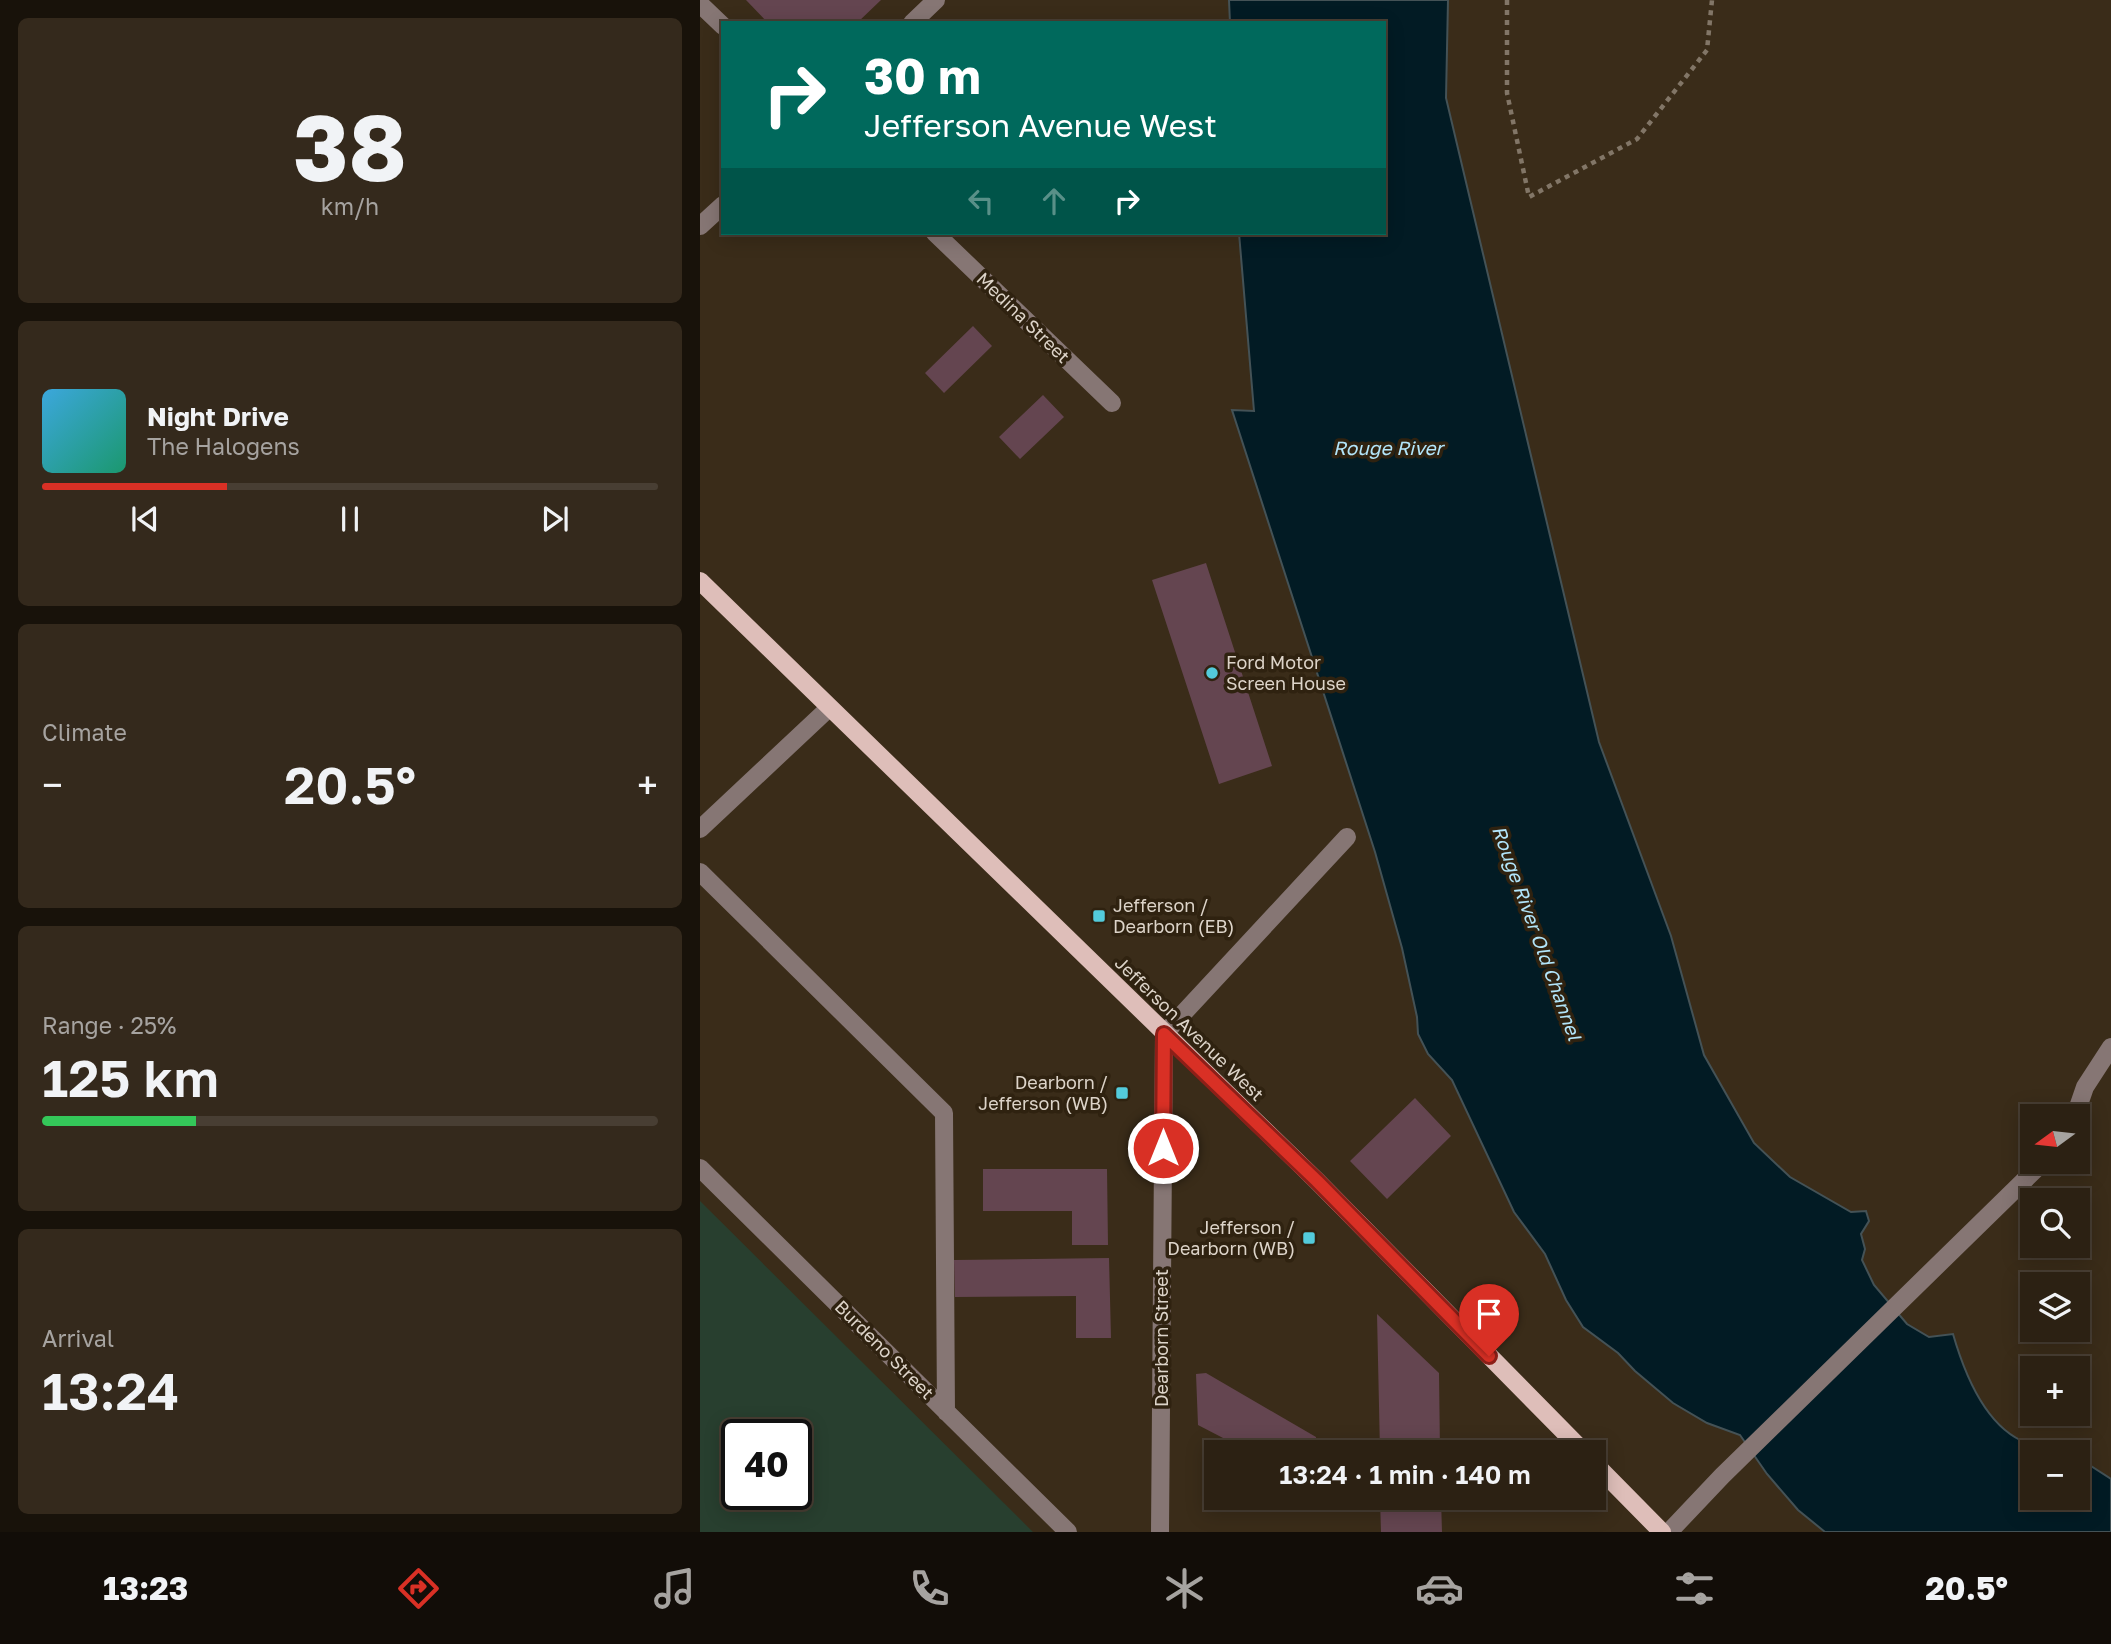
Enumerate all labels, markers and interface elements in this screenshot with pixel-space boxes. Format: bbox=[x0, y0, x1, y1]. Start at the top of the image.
text: 30 m bbox=[864, 46, 981, 105]
icon: right bbox=[749, 49, 840, 140]
text: 38 bbox=[293, 92, 407, 201]
text: Jefferson Avenue West bbox=[864, 106, 1217, 144]
icon: left bbox=[962, 182, 1000, 220]
icon: ahead bbox=[1035, 182, 1073, 220]
icon: right bbox=[1108, 182, 1146, 220]
text: km/h bbox=[321, 192, 379, 220]
street label: Medina Street bbox=[973, 267, 1075, 367]
text: Night Drive bbox=[147, 401, 289, 432]
text: The Halogens bbox=[147, 432, 300, 460]
water label: Rouge River bbox=[1333, 436, 1445, 459]
icon: previous bbox=[126, 500, 164, 538]
icon: pause bbox=[331, 500, 369, 538]
icon: next bbox=[536, 500, 574, 538]
place label: Ford Motor Screen House bbox=[1226, 651, 1346, 694]
marker: Ford Motor Screen House bbox=[1204, 665, 1220, 681]
text: Climate bbox=[42, 718, 127, 746]
text: 20.5° bbox=[284, 753, 416, 815]
text: − bbox=[42, 762, 63, 807]
text: + bbox=[637, 762, 658, 807]
water label: Rouge River Old Channel bbox=[1488, 822, 1587, 1044]
place label: Jefferson / Dearborn (EB) bbox=[1113, 894, 1234, 937]
marker: Jefferson / Dearborn (EB) bbox=[1091, 908, 1107, 924]
street label: Jefferson Avenue West bbox=[1111, 951, 1269, 1105]
text: Range · 25% bbox=[42, 1011, 176, 1039]
text: 125 km bbox=[42, 1046, 219, 1108]
place label: Dearborn / Jefferson (WB) bbox=[978, 1071, 1108, 1114]
marker: Dearborn / Jefferson (WB) bbox=[1114, 1085, 1130, 1101]
north arrow bbox=[2020, 1104, 2090, 1174]
map controls bbox=[2020, 1104, 2090, 1510]
position arrow bbox=[1126, 1111, 1200, 1185]
button: search bbox=[2020, 1188, 2090, 1258]
place label: Jefferson / Dearborn (WB) bbox=[1167, 1216, 1295, 1259]
marker: Jefferson / Dearborn (WB) bbox=[1301, 1230, 1317, 1246]
street label: Dearborn Street bbox=[1150, 1269, 1172, 1407]
button: layers bbox=[2020, 1272, 2090, 1342]
pin bbox=[1459, 1284, 1519, 1356]
street label: Burdeno Street bbox=[831, 1295, 939, 1403]
icon: arrive bbox=[1470, 1295, 1508, 1333]
text: Arrival bbox=[42, 1324, 114, 1352]
button: + bbox=[2020, 1356, 2090, 1426]
text: 13:24 bbox=[42, 1359, 180, 1421]
speed limit sign: 40 bbox=[721, 1419, 812, 1510]
button: − bbox=[2020, 1440, 2090, 1510]
text: 13:24 · 1 min · 140 m bbox=[1279, 1459, 1531, 1490]
icon: directions bbox=[394, 1564, 443, 1613]
icon: music bbox=[650, 1564, 699, 1613]
icon: phone bbox=[905, 1564, 954, 1613]
icon: climate bbox=[1160, 1564, 1209, 1613]
icon: car bbox=[1415, 1564, 1464, 1613]
icon: filters bbox=[1670, 1564, 1719, 1613]
text: 13:23 bbox=[103, 1569, 188, 1607]
text: 20.5° bbox=[1925, 1569, 2008, 1607]

